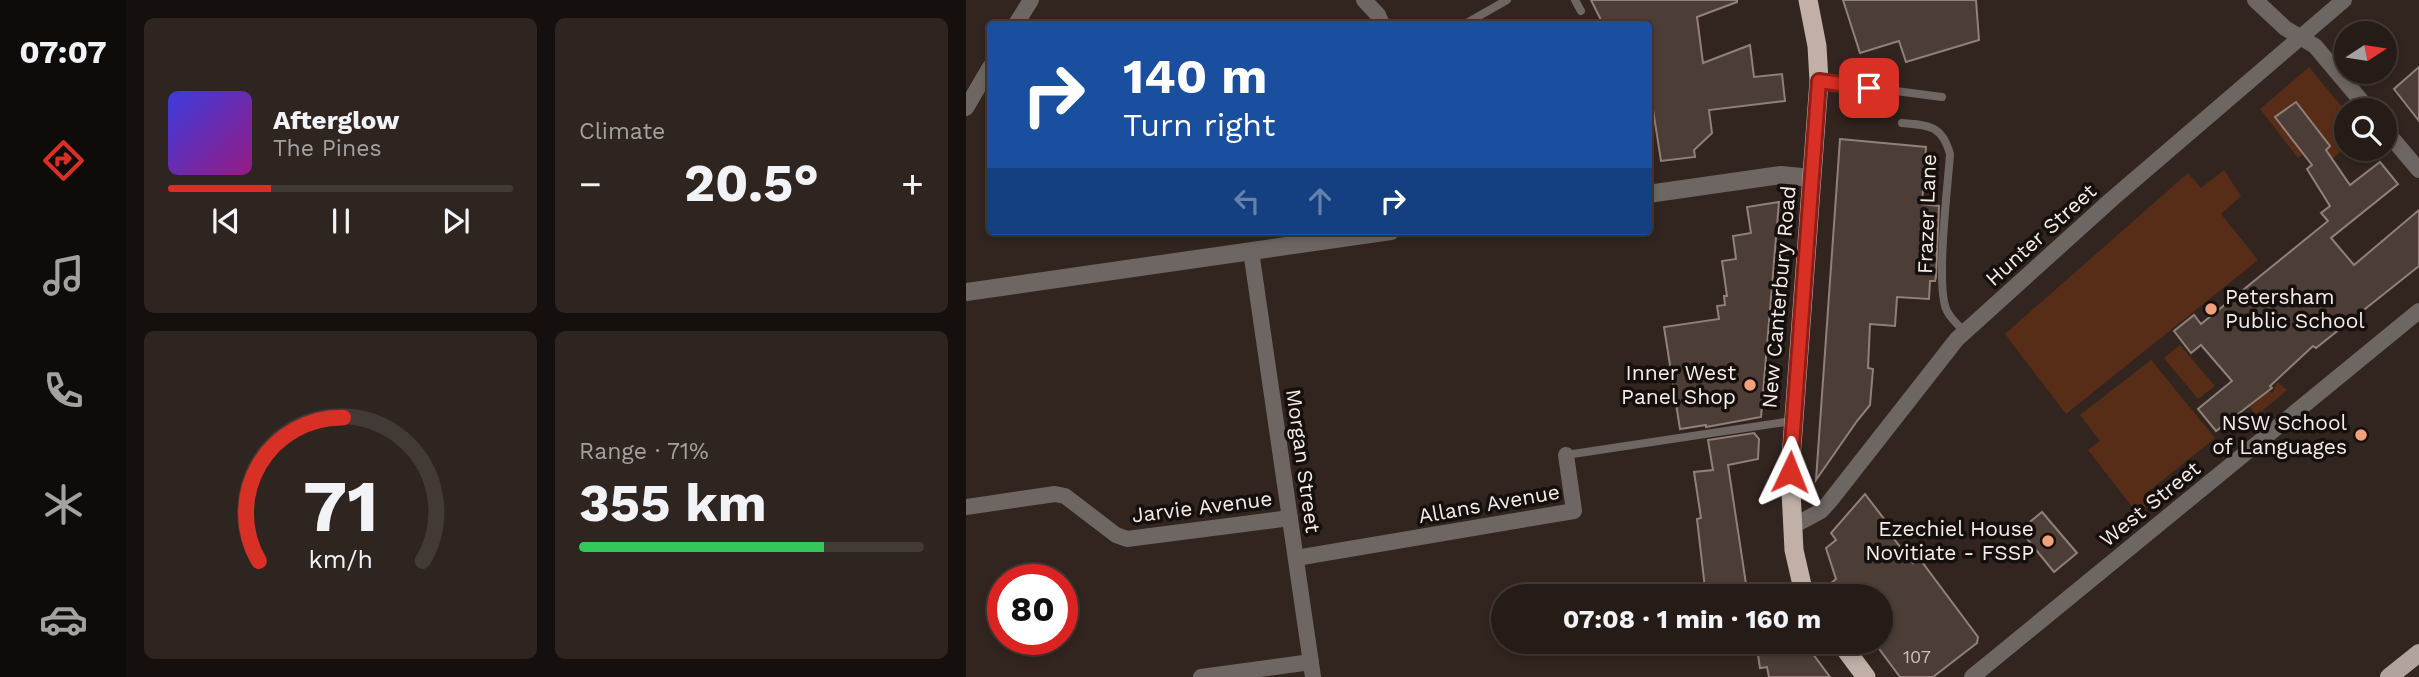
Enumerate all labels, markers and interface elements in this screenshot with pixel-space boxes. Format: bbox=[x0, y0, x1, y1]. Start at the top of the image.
north arrow bbox=[2334, 21, 2398, 84]
map controls bbox=[2334, 21, 2397, 161]
text: 07:07 bbox=[19, 33, 107, 71]
text: 140 m bbox=[1123, 47, 1267, 105]
icon: right bbox=[1008, 49, 1099, 140]
pin bbox=[1839, 58, 1899, 118]
icon: arrive bbox=[1850, 69, 1888, 107]
button: search bbox=[2334, 98, 2397, 161]
text: Afterglow bbox=[273, 105, 399, 135]
text: Turn right bbox=[1123, 106, 1275, 144]
text: Climate bbox=[579, 118, 665, 145]
text: The Pines bbox=[273, 135, 382, 162]
icon: directions bbox=[39, 136, 88, 185]
text: 20.5° bbox=[684, 153, 819, 214]
street label: Frazer Lane bbox=[1912, 154, 1941, 274]
text: − bbox=[579, 162, 602, 206]
text: + bbox=[901, 162, 924, 206]
street label: Hunter Street bbox=[1980, 178, 2101, 291]
icon: left bbox=[1228, 182, 1266, 220]
icon: ahead bbox=[1301, 182, 1339, 220]
icon: right bbox=[1374, 182, 1412, 220]
street label: New Canterbury Road bbox=[1756, 185, 1801, 409]
icon: previous bbox=[207, 202, 245, 240]
icon: pause bbox=[322, 202, 360, 240]
icon: next bbox=[437, 202, 475, 240]
icon: music bbox=[39, 251, 88, 300]
place label: Petersham Public School bbox=[2225, 284, 2365, 333]
marker: Petersham Public School bbox=[2203, 301, 2219, 317]
place label: Inner West Panel Shop bbox=[1621, 360, 1736, 409]
icon: phone bbox=[39, 366, 88, 415]
marker: Inner West Panel Shop bbox=[1742, 377, 1758, 393]
street label: Morgan Street bbox=[1281, 387, 1326, 535]
place label: NSW School of Languages bbox=[2212, 410, 2348, 459]
marker: NSW School of Languages bbox=[2353, 427, 2369, 443]
position arrow bbox=[1753, 435, 1827, 509]
text: Range · 71% bbox=[579, 438, 709, 465]
street label: West Street bbox=[2094, 455, 2205, 552]
text: 71 bbox=[303, 463, 378, 549]
text: 355 km bbox=[579, 473, 767, 534]
street label: Allans Avenue bbox=[1416, 479, 1562, 528]
icon: climate bbox=[39, 480, 88, 529]
street label: Jarvie Avenue bbox=[1130, 485, 1274, 528]
place label: Ezechiel House Novitiate - FSSP bbox=[1865, 516, 2034, 565]
marker: Ezechiel House Novitiate - FSSP bbox=[2040, 533, 2056, 549]
text: km/h bbox=[308, 545, 373, 574]
speed limit sign: 80 bbox=[987, 564, 1078, 655]
icon: car bbox=[39, 595, 88, 644]
text: 07:08 · 1 min · 160 m bbox=[1563, 604, 1821, 634]
house number: 107 bbox=[1903, 646, 1931, 667]

